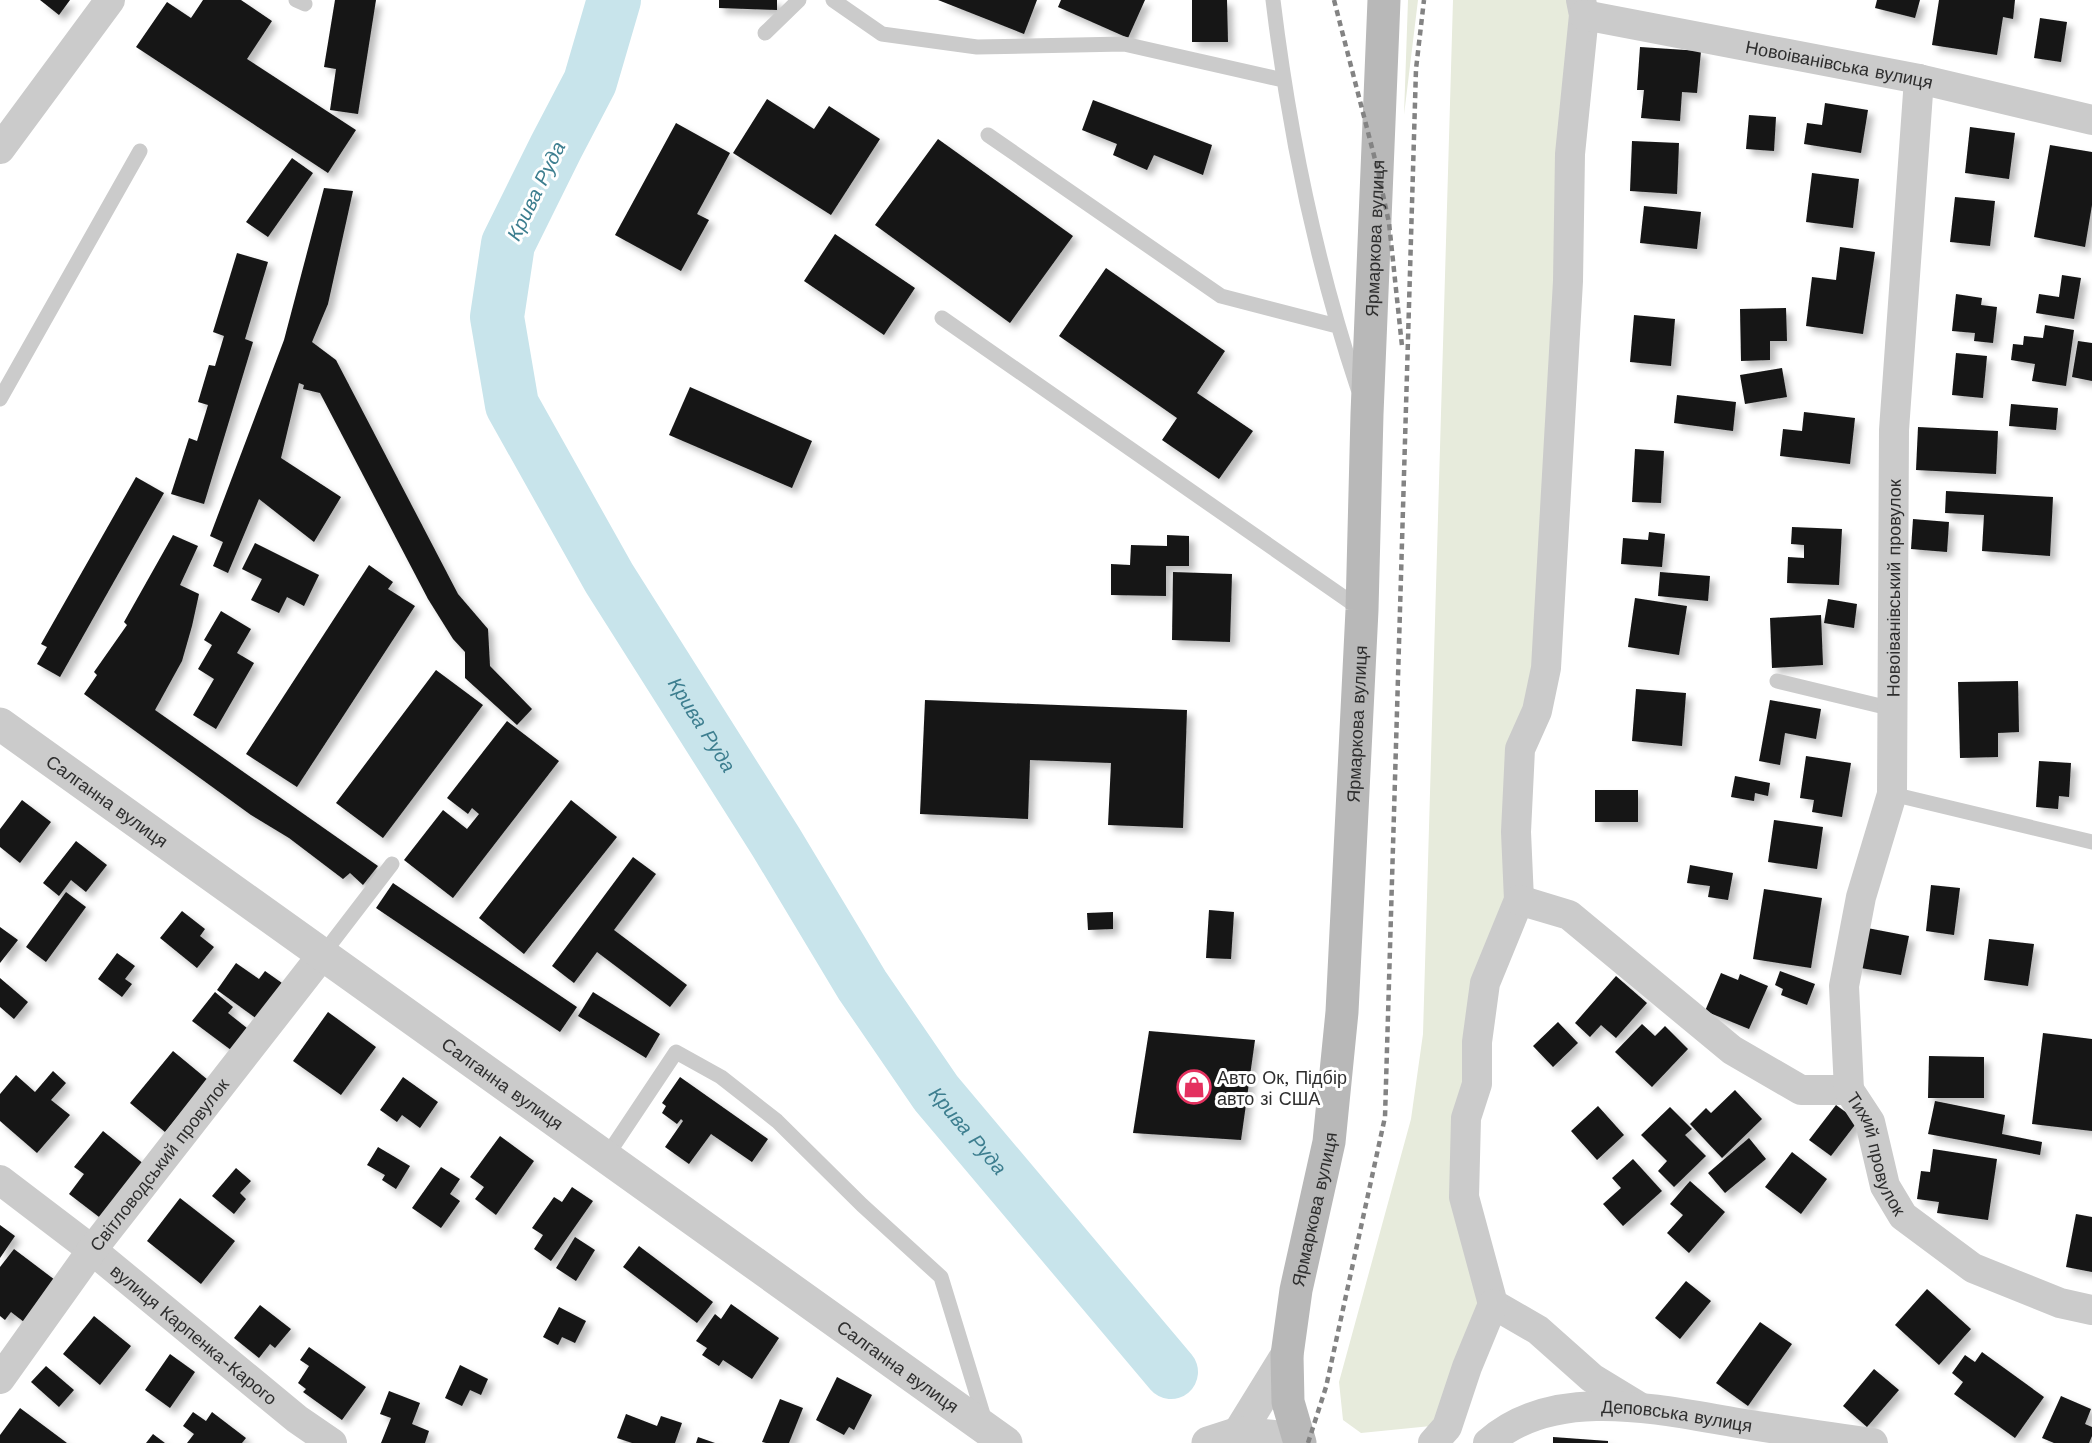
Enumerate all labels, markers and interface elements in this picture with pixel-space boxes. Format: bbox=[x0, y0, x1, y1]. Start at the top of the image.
street label: Новоіванівська вулиця bbox=[1744, 36, 1935, 92]
water label: Крива Руда bbox=[502, 137, 570, 245]
street label: Ярмаркова вулиця bbox=[1360, 159, 1388, 317]
street label: Новоіванівський провулок bbox=[1882, 479, 1904, 697]
street label: Ярмаркова вулиця bbox=[1342, 645, 1371, 803]
water label: Крива Руда bbox=[663, 673, 741, 776]
street label: Салганна вулиця bbox=[43, 750, 172, 851]
street label: Салганна вулиця bbox=[438, 1033, 568, 1134]
place label: Авто Ок, Підбір авто зі США bbox=[1217, 1067, 1347, 1109]
shop icon: Авто Ок, Підбір авто зі США bbox=[1176, 1069, 1212, 1105]
street label: Світловодський провулок bbox=[85, 1074, 233, 1255]
water label: Крива Руда bbox=[924, 1082, 1012, 1180]
street label: Тихий провулок bbox=[1843, 1088, 1911, 1219]
street label: Ярмаркова вулиця bbox=[1287, 1131, 1340, 1288]
street label: вулиця Карпенка-Карого bbox=[107, 1260, 281, 1409]
street label: Салганна вулиця bbox=[833, 1315, 963, 1416]
street label: Деповська вулиця bbox=[1601, 1395, 1754, 1436]

